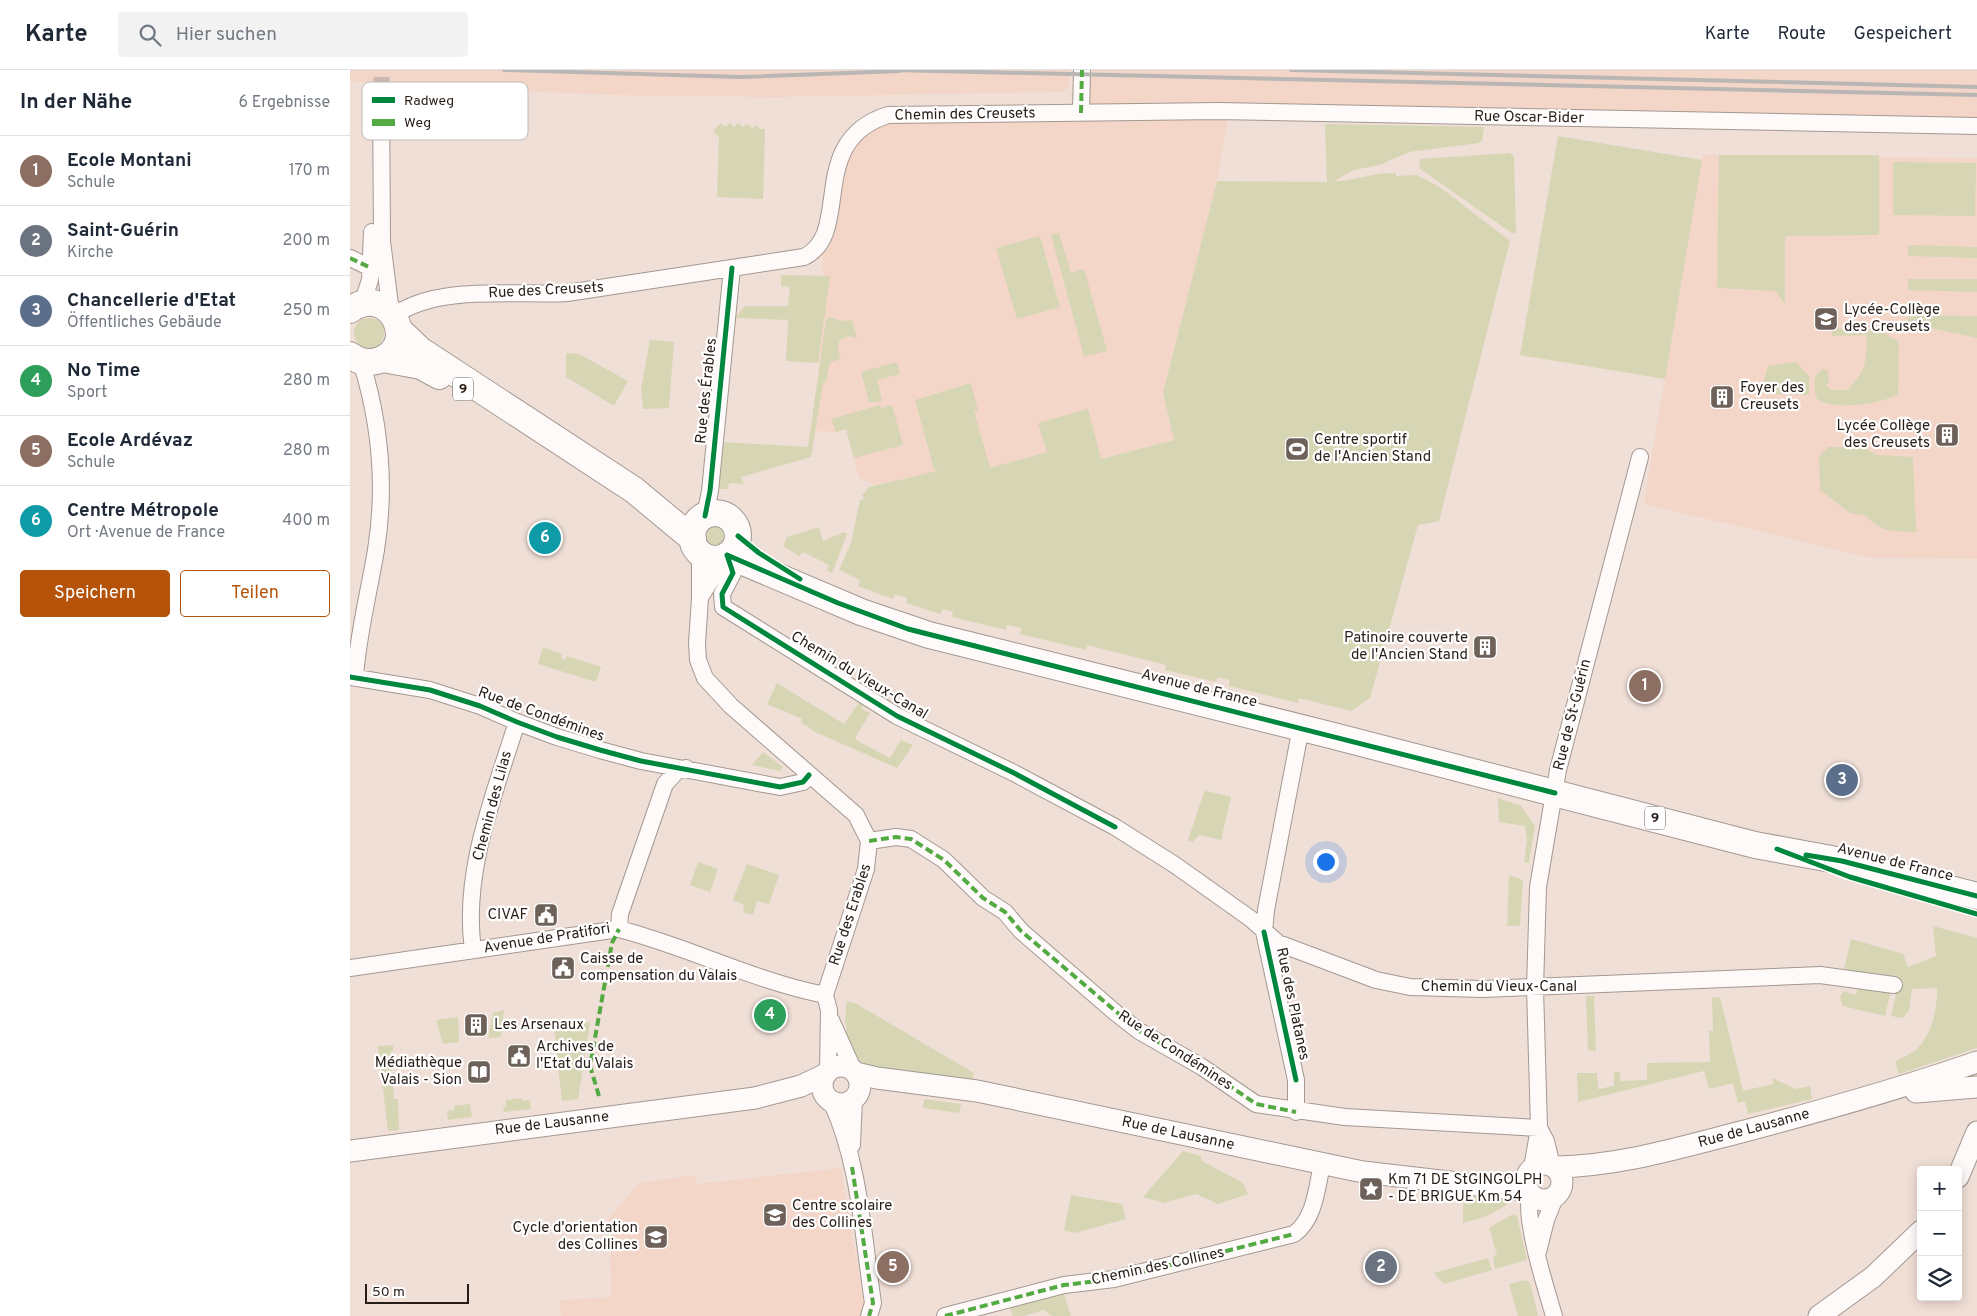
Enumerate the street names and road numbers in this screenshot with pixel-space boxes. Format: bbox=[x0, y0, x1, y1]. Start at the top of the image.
street label: Chemin des Creusets bbox=[894, 104, 1036, 126]
street label: Rue Oscar-Bider bbox=[1474, 108, 1584, 128]
street label: Rue des Creusets bbox=[488, 278, 604, 304]
street label: Rue des Érables bbox=[691, 337, 722, 445]
road number: 9 bbox=[453, 378, 473, 400]
street label: Chemin du Vieux-Canal bbox=[787, 628, 931, 724]
street label: Rue de St-Guérin bbox=[1550, 657, 1596, 773]
street label: Avenue de France bbox=[1139, 665, 1259, 713]
street label: Rue de Condémines bbox=[475, 683, 607, 747]
street label: Chemin des Lilas bbox=[469, 749, 517, 863]
road number: 9 bbox=[1645, 806, 1665, 830]
street label: Avenue de France bbox=[1835, 839, 1955, 887]
street label: Rue des Erables bbox=[826, 862, 876, 968]
street label: Avenue de Pratifori bbox=[482, 920, 612, 958]
street label: Rue des Platanes bbox=[1271, 946, 1313, 1062]
street label: Chemin du Vieux-Canal bbox=[1421, 978, 1577, 997]
street label: Rue de Condémines bbox=[1114, 1007, 1236, 1095]
street label: Rue de Lausanne bbox=[1696, 1105, 1812, 1153]
street label: Rue de Lausanne bbox=[494, 1108, 610, 1140]
street label: Rue de Lausanne bbox=[1120, 1113, 1236, 1155]
street label: Chemin des Collines bbox=[1090, 1244, 1226, 1290]

